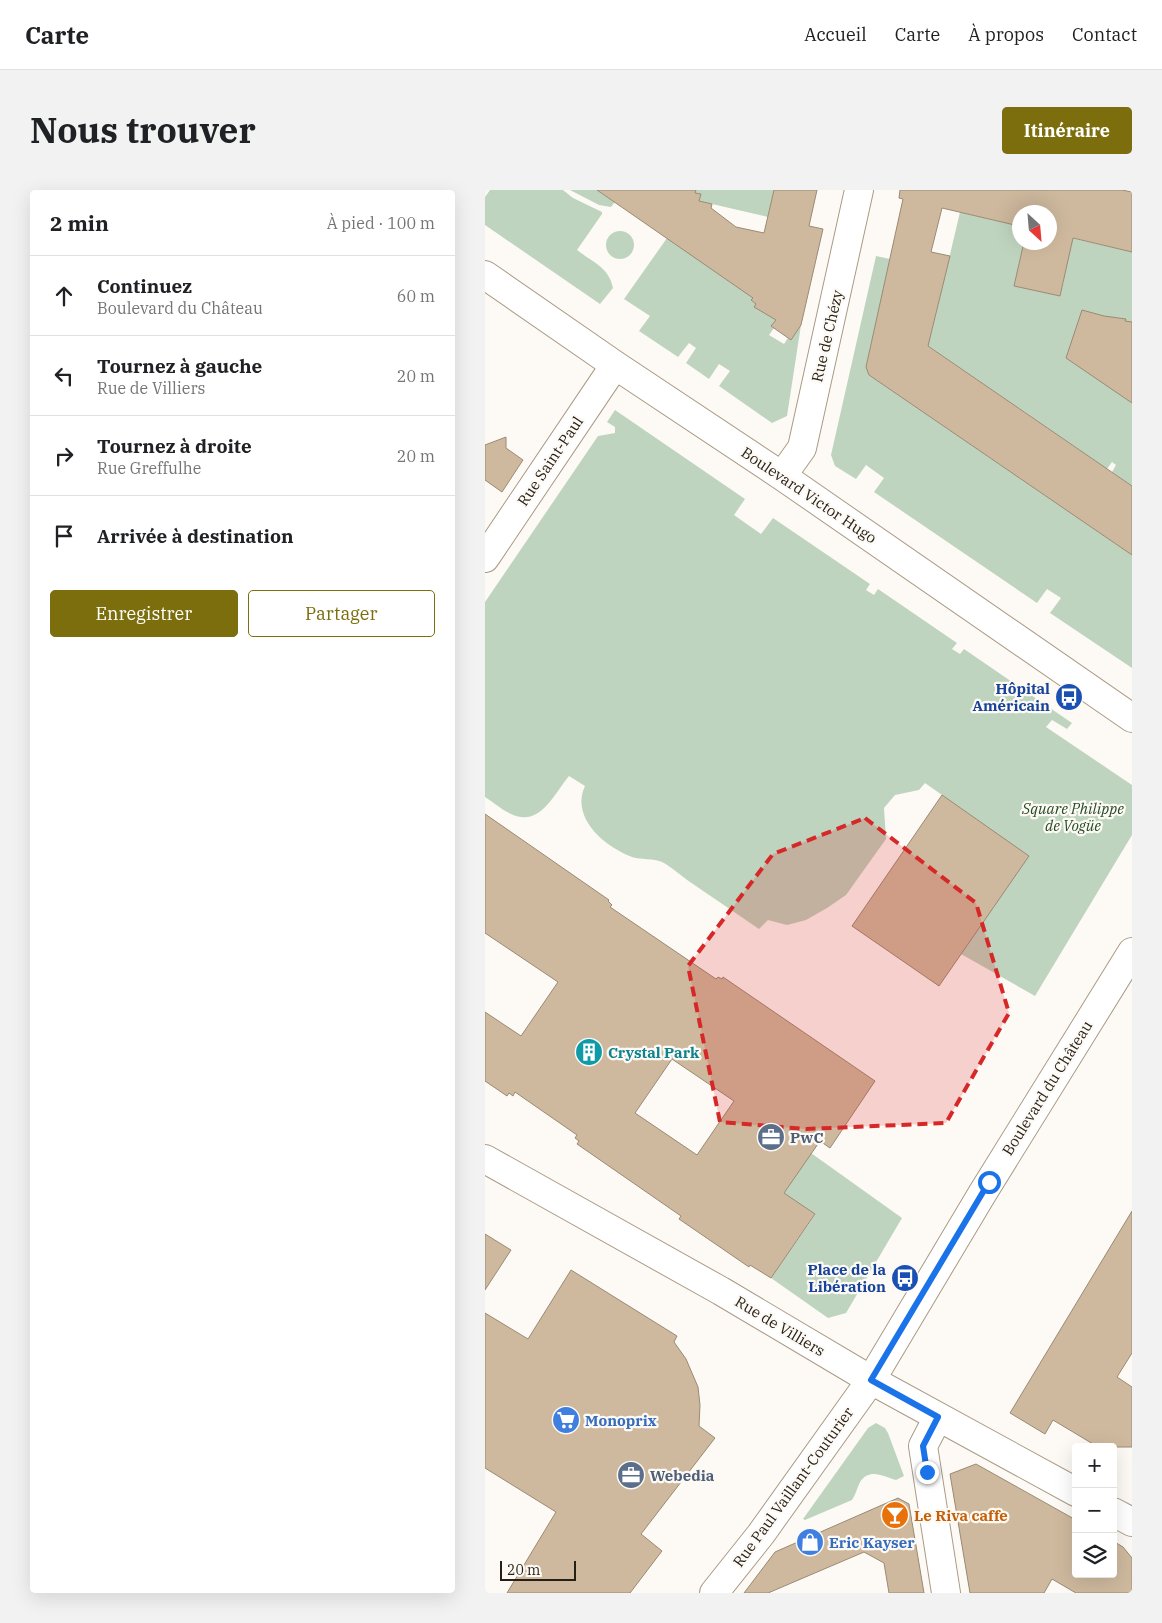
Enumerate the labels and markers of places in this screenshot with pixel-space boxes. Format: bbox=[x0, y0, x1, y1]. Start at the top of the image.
place label: Hôpital Américain bbox=[973, 679, 1050, 715]
bus stop icon: Hôpital Américain bbox=[1054, 682, 1084, 712]
building icon: Crystal Park bbox=[574, 1037, 604, 1067]
place label: Crystal Park bbox=[608, 1043, 700, 1062]
office icon: PwC bbox=[756, 1122, 786, 1152]
place label: PwC bbox=[790, 1128, 823, 1147]
place label: Place de la Libération bbox=[808, 1260, 886, 1296]
bus stop icon: Place de la Libération bbox=[890, 1263, 920, 1293]
supermarket icon: Monoprix bbox=[551, 1405, 581, 1435]
place label: Monoprix bbox=[585, 1411, 657, 1430]
office icon: Webedia bbox=[616, 1460, 646, 1490]
place label: Webedia bbox=[650, 1466, 715, 1485]
bar icon: Le Riva caffe bbox=[880, 1500, 910, 1530]
place label: Le Riva caffe bbox=[914, 1506, 1008, 1525]
shop icon: Eric Kayser bbox=[795, 1527, 825, 1557]
place label: Eric Kayser bbox=[829, 1533, 915, 1552]

